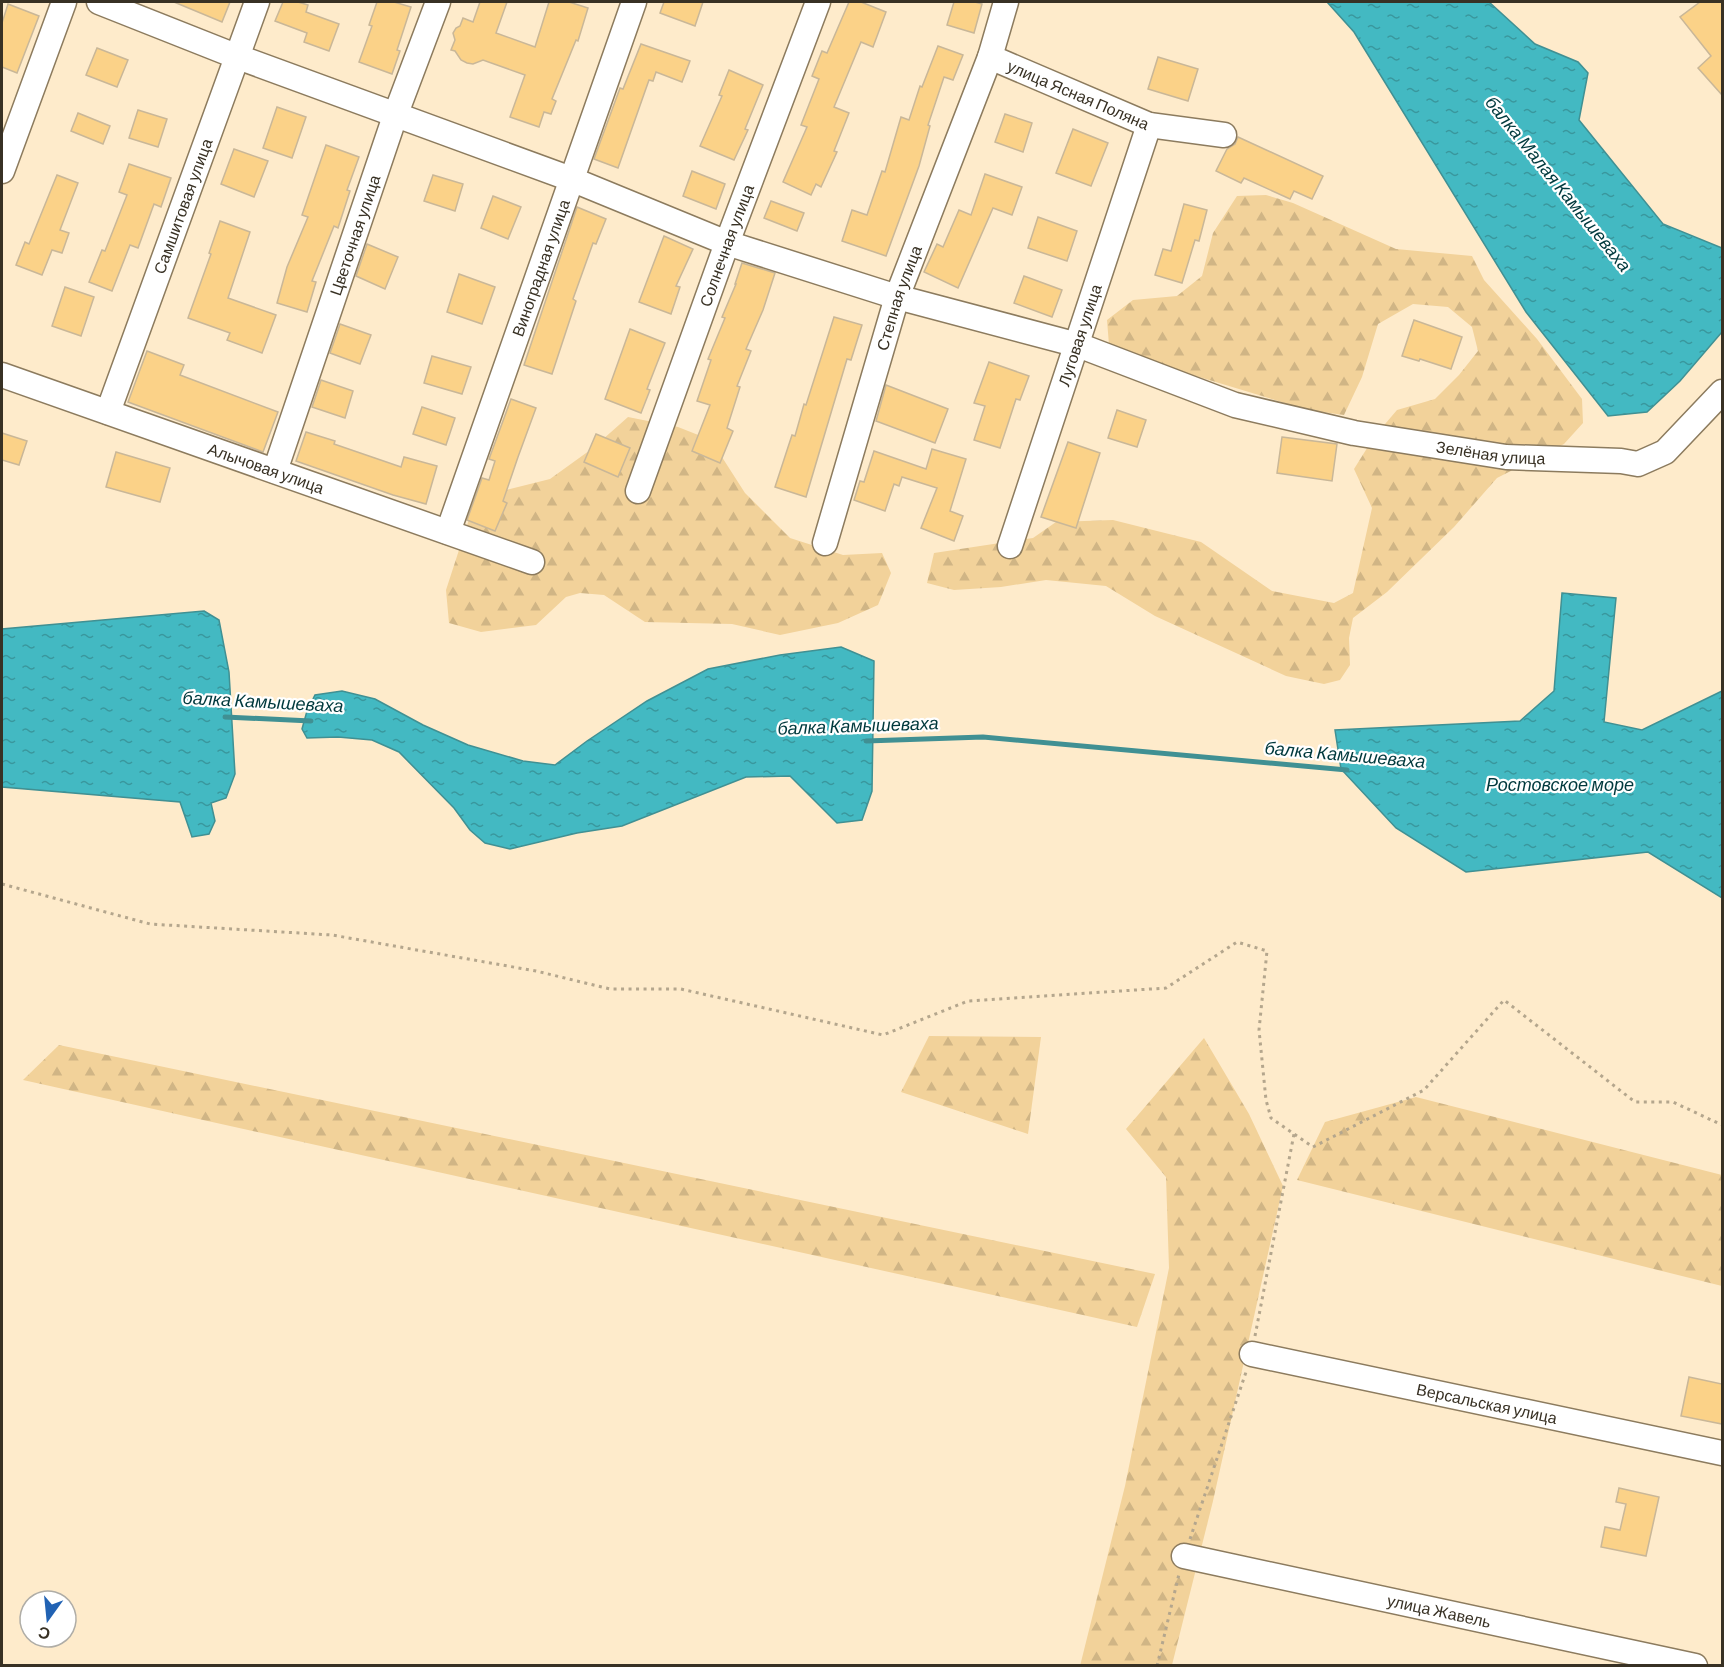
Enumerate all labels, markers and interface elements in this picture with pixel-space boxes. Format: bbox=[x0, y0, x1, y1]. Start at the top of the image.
street label: улица Ясная Поляна bbox=[1005, 56, 1152, 133]
water label: балка Малая Камышеваха bbox=[1481, 91, 1636, 276]
street label: Самшитовая улица bbox=[149, 136, 216, 276]
street label: Цветочная улица bbox=[325, 172, 384, 298]
street label: Солнечная улица bbox=[695, 182, 757, 309]
street label: Виноградная улица bbox=[507, 196, 573, 339]
street label: Степная улица bbox=[872, 242, 925, 353]
street label: Луговая улица bbox=[1053, 282, 1105, 388]
street label: Зелёная улица bbox=[1435, 436, 1546, 467]
street label: Алычовая улица bbox=[206, 438, 327, 497]
water label: балка Камышеваха bbox=[182, 686, 344, 716]
water label: балка Камышеваха bbox=[777, 711, 939, 739]
water label: балка Камышеваха bbox=[1264, 736, 1426, 772]
water label: Ростовское море bbox=[1486, 773, 1634, 795]
street label: Версальская улица bbox=[1415, 1379, 1559, 1427]
north arrow bbox=[18, 1589, 78, 1649]
street label: улица Жавель bbox=[1386, 1590, 1493, 1631]
text: С bbox=[36, 1623, 52, 1645]

